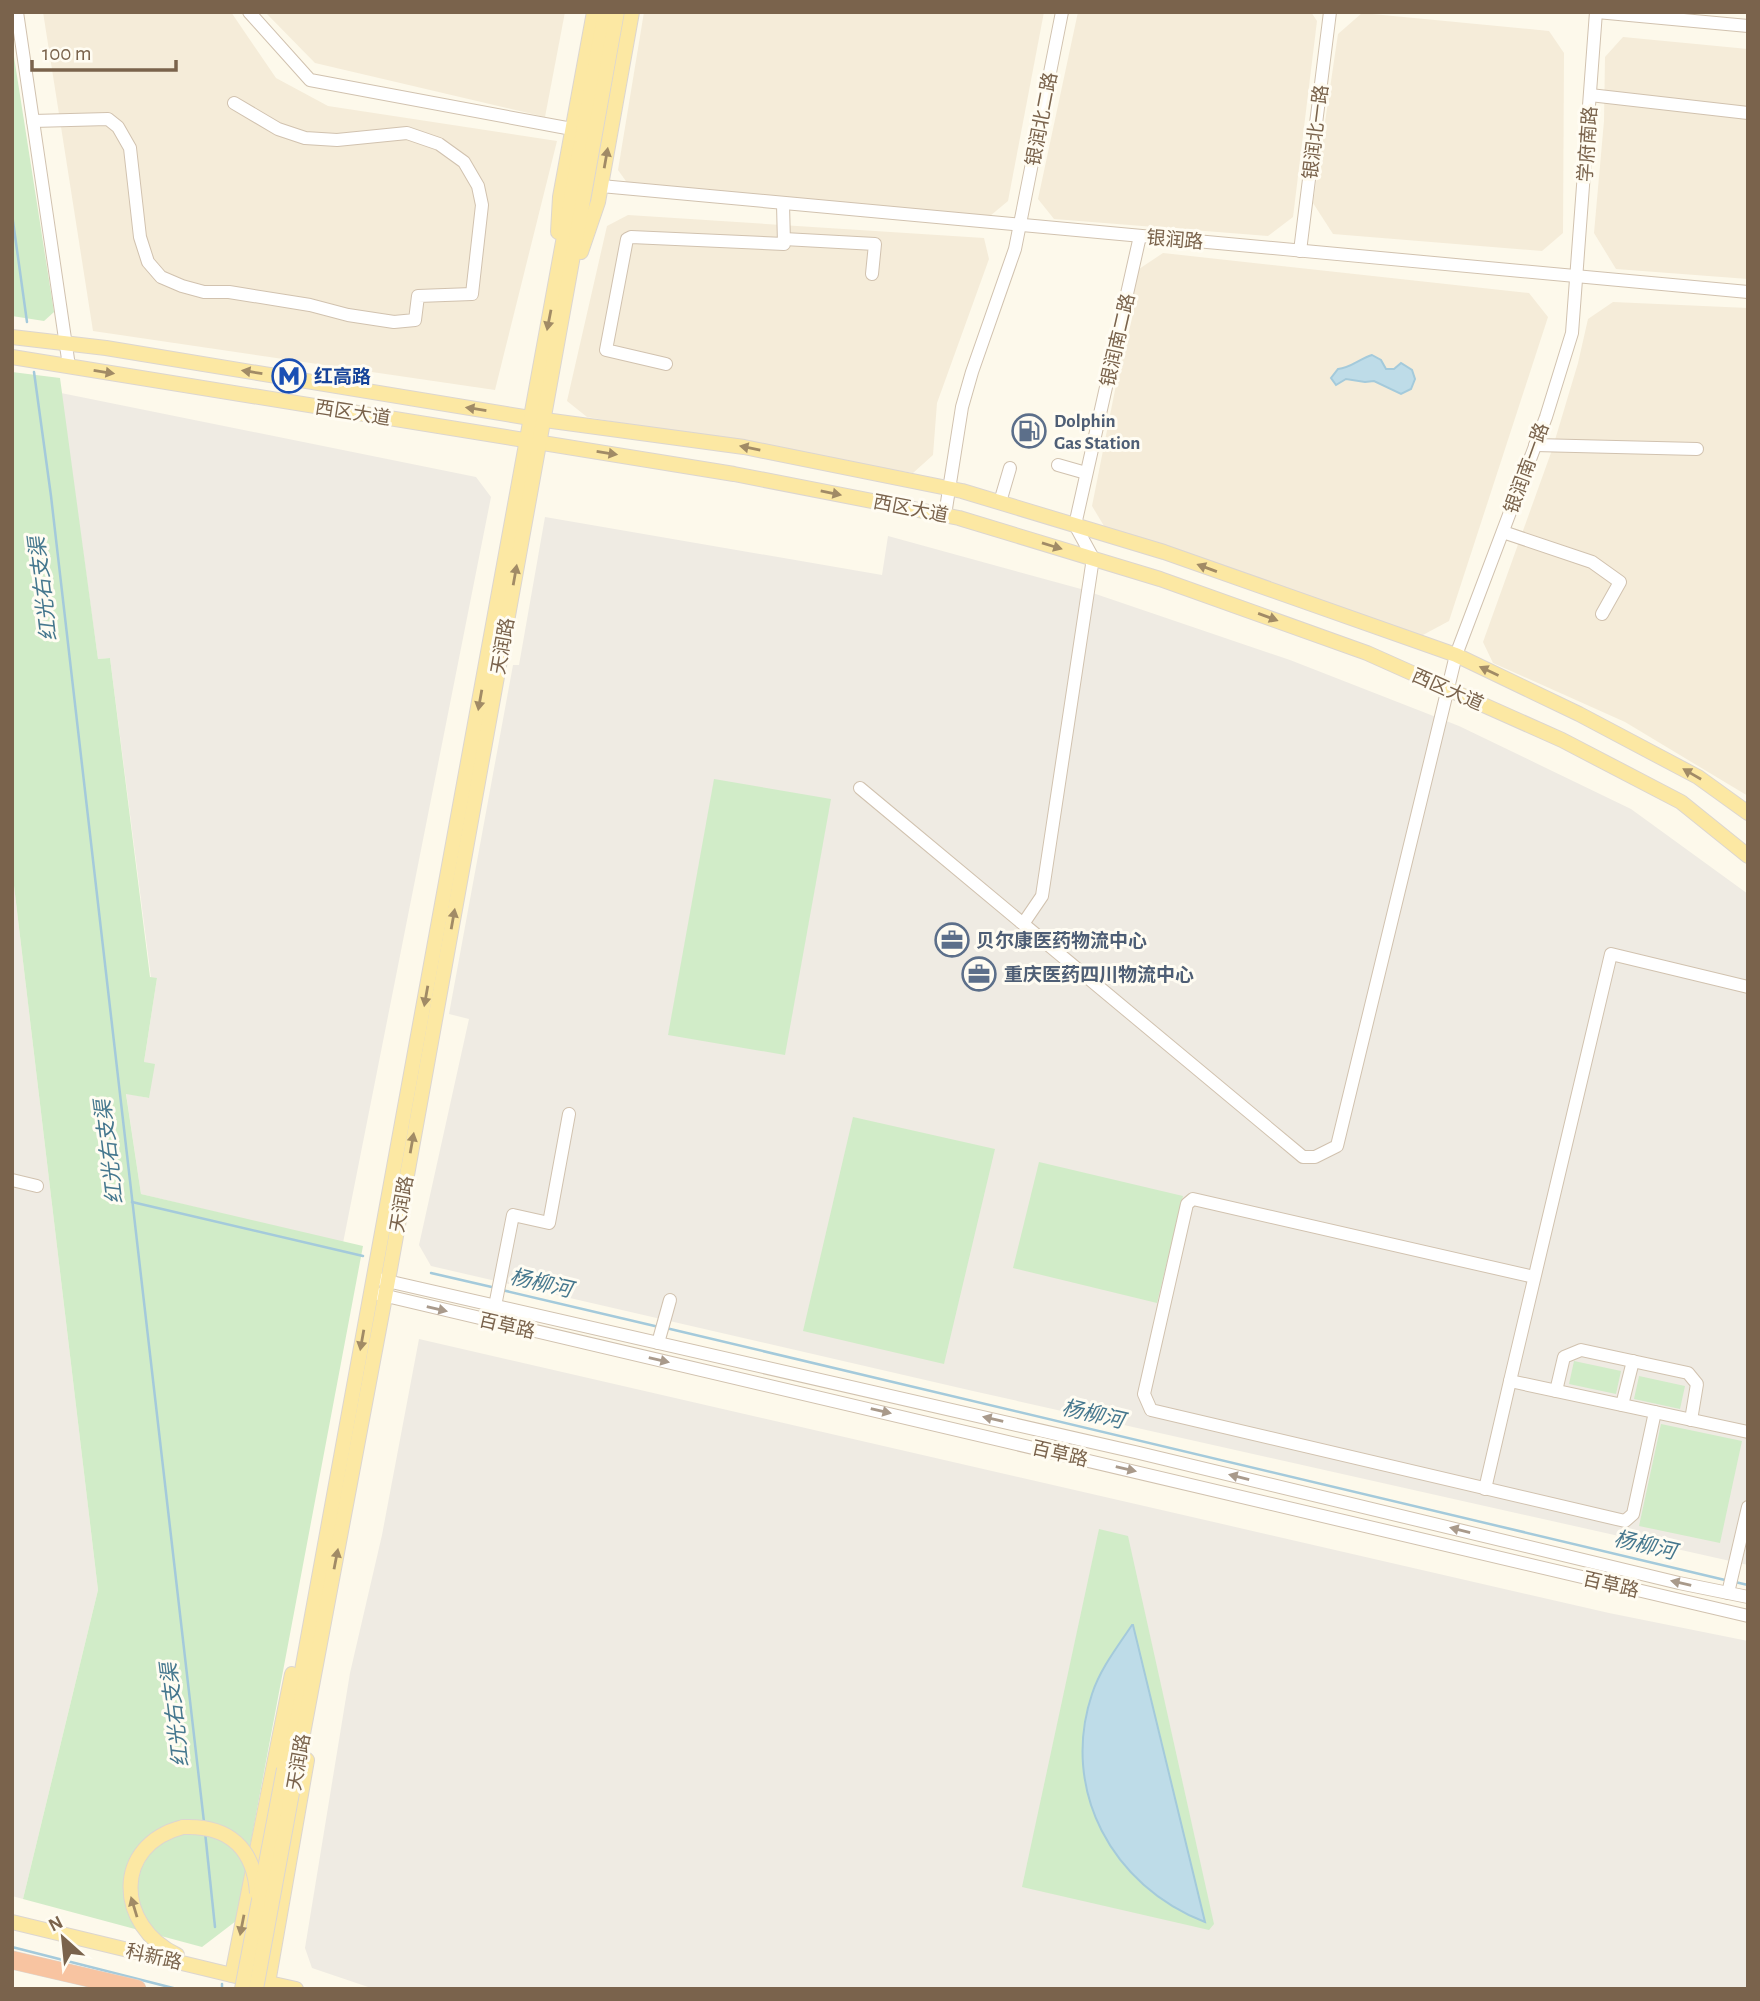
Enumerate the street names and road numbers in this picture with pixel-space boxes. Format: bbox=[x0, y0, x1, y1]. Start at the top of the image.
street label: 银润北二路 bbox=[1022, 70, 1061, 168]
street label: 银润北一路 bbox=[1299, 84, 1332, 180]
street label: 学府南路 bbox=[1574, 105, 1601, 183]
street label: 银润路 bbox=[1146, 227, 1204, 252]
street label: 银润南二路 bbox=[1097, 291, 1138, 389]
street label: 西区大道 bbox=[314, 397, 392, 429]
street label: 银润南一路 bbox=[1500, 420, 1553, 516]
street label: 西区大道 bbox=[872, 492, 950, 526]
street label: 天润路 bbox=[487, 616, 518, 676]
street label: 西区大道 bbox=[1409, 665, 1486, 715]
street label: 天润路 bbox=[386, 1174, 417, 1234]
street label: 百草路 bbox=[477, 1310, 537, 1342]
street label: 百草路 bbox=[1030, 1438, 1090, 1470]
street label: 百草路 bbox=[1581, 1569, 1641, 1601]
street label: 天润路 bbox=[283, 1732, 314, 1792]
street label: 科新路 bbox=[124, 1940, 184, 1973]

